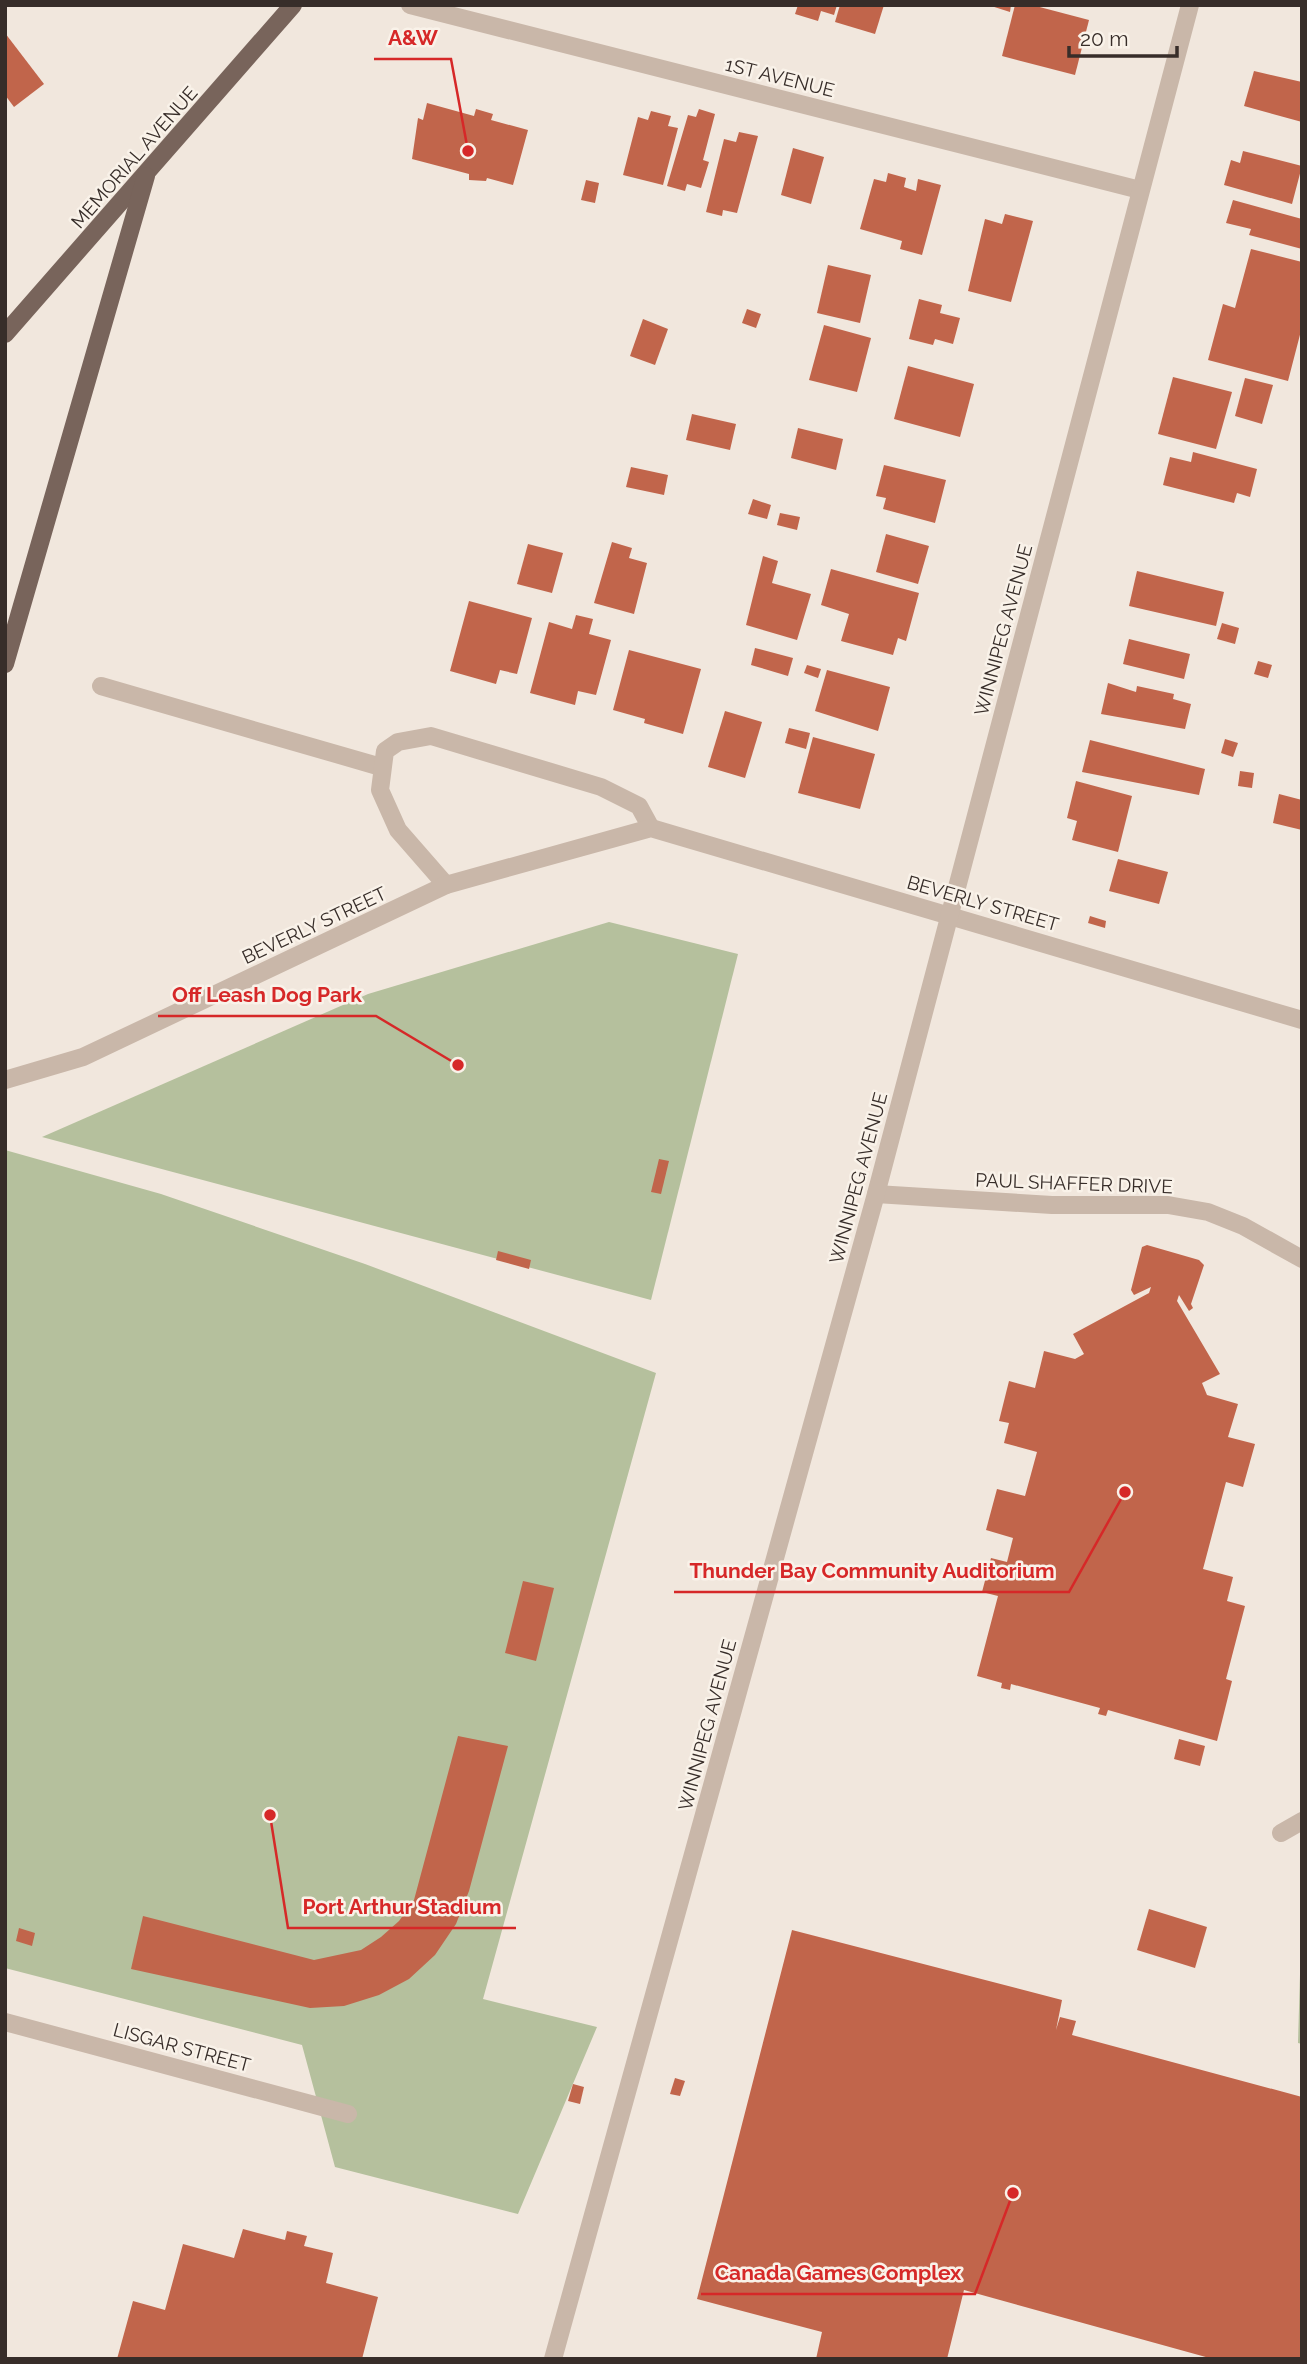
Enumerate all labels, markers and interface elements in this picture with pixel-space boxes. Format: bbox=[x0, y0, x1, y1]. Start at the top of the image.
scale bar bbox=[1069, 14, 1178, 58]
callout: A&W bbox=[374, 17, 451, 59]
text: A&W bbox=[388, 25, 439, 50]
text: 20 m bbox=[1080, 26, 1128, 51]
street label: 1ST AVENUE bbox=[723, 53, 837, 101]
street label: MEMORIAL AVENUE bbox=[66, 82, 202, 232]
street label: WINNIPEG AVENUE bbox=[970, 542, 1036, 718]
street label: BEVERLY STREET bbox=[905, 871, 1062, 935]
street label: BEVERLY STREET bbox=[238, 882, 390, 968]
callout: Off Leash Dog Park bbox=[158, 974, 376, 1016]
text: Off Leash Dog Park bbox=[172, 982, 362, 1007]
street label: WINNIPEG AVENUE bbox=[825, 1090, 891, 1266]
street label: PAUL SHAFFER DRIVE bbox=[975, 1169, 1173, 1197]
callout: Thunder Bay Community Auditorium bbox=[674, 1550, 1069, 1592]
text: Thunder Bay Community Auditorium bbox=[689, 1558, 1055, 1583]
street label: WINNIPEG AVENUE bbox=[674, 1637, 740, 1813]
callout: Port Arthur Stadium bbox=[288, 1886, 516, 1928]
text: Port Arthur Stadium bbox=[302, 1894, 502, 1919]
street label: LISGAR STREET bbox=[111, 2018, 253, 2076]
callout: Canada Games Complex bbox=[701, 2252, 975, 2294]
text: Canada Games Complex bbox=[715, 2260, 962, 2285]

